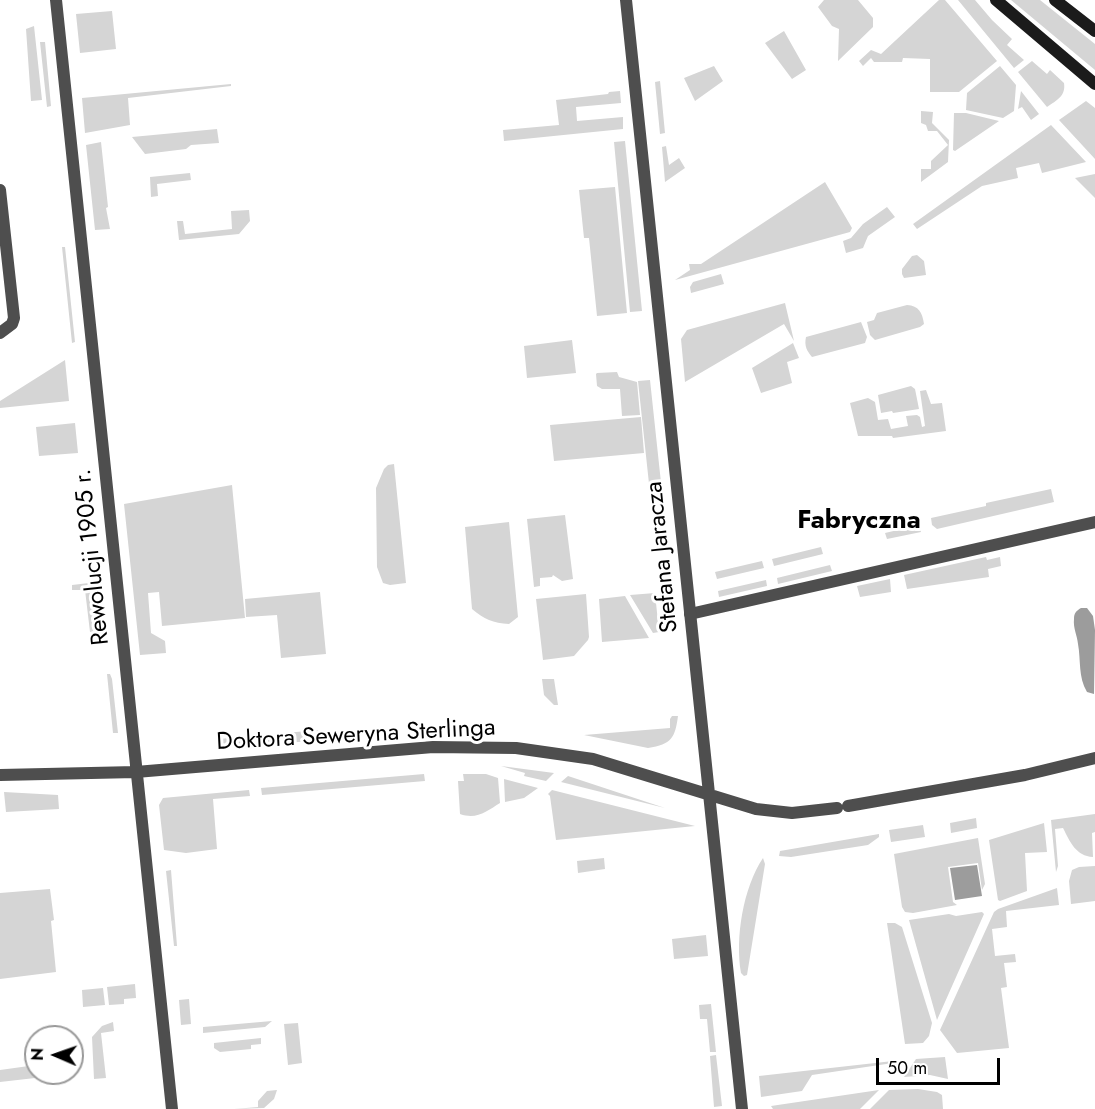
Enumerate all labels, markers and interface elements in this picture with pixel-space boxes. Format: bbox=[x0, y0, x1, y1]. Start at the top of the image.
street label: Rewolucji 1905 r. bbox=[69, 467, 117, 647]
street label: Stefana Jaracza bbox=[641, 480, 685, 634]
district label: Fabryczna bbox=[797, 506, 921, 538]
street label: Doktora Seweryna Sterlinga bbox=[216, 714, 496, 758]
north arrow bbox=[24, 1025, 84, 1085]
scale bar bbox=[879, 1046, 1004, 1084]
text: N bbox=[26, 1048, 49, 1061]
text: 50 m bbox=[887, 1055, 927, 1081]

